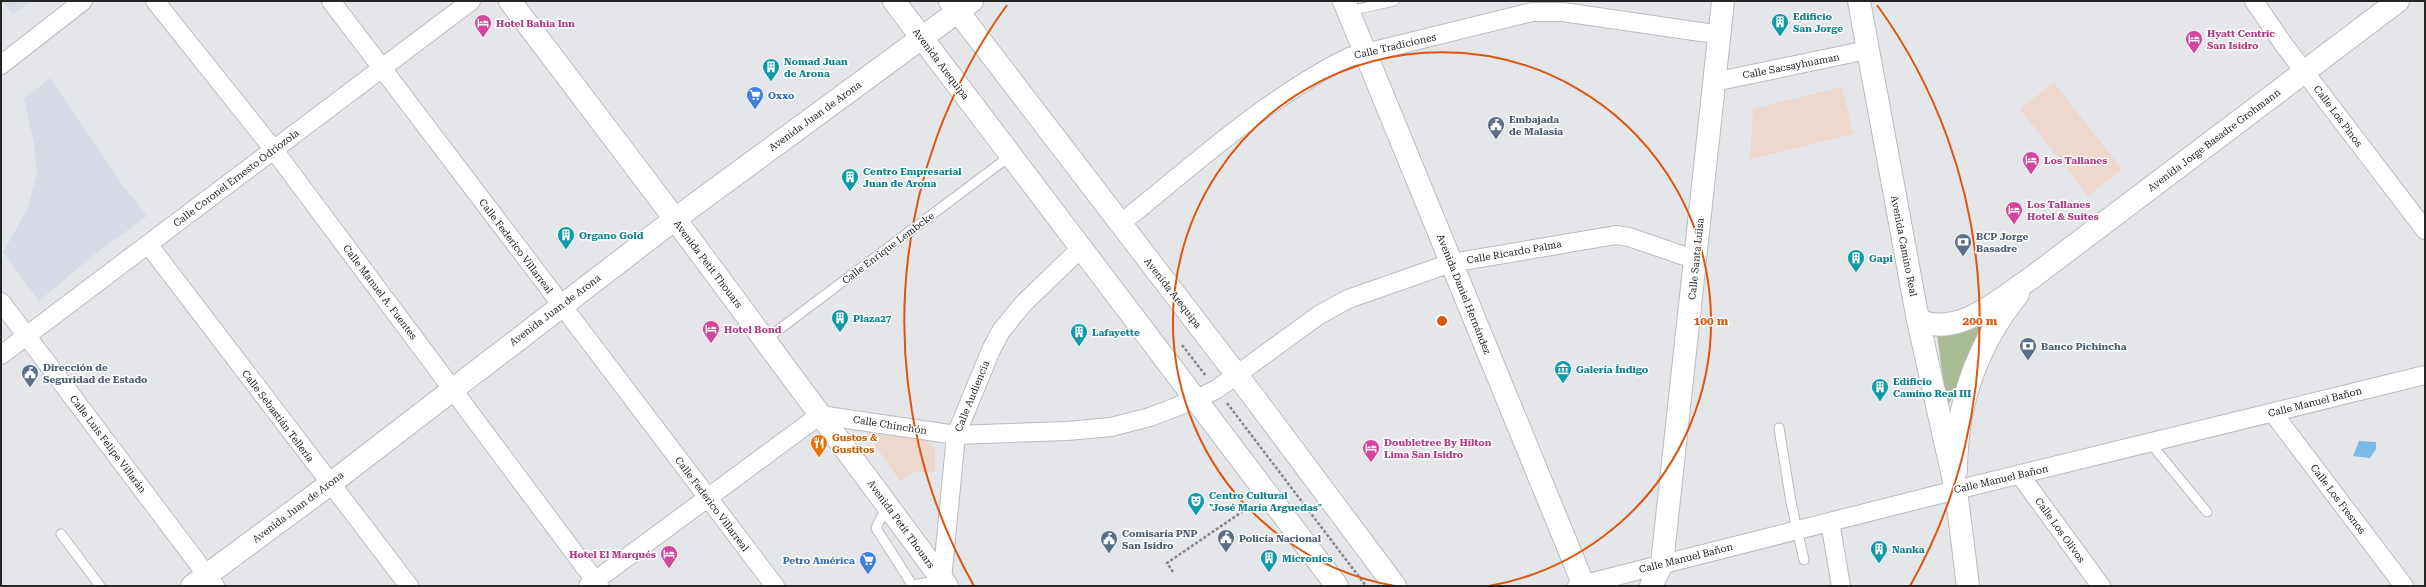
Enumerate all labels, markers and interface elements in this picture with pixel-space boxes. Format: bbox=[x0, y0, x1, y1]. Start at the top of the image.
place label: Edificio San Jorge bbox=[1793, 11, 1843, 34]
building icon: Edificio San Jorge bbox=[1770, 12, 1790, 37]
hotel icon: Hotel Bahia Inn bbox=[473, 13, 493, 38]
place label: Hotel Bahia Inn bbox=[496, 18, 575, 29]
street label: Avenida Arequipa bbox=[911, 26, 972, 102]
place label: Hyatt Centric San Isidro bbox=[2207, 28, 2275, 51]
hotel icon: Hyatt Centric San Isidro bbox=[2184, 29, 2204, 54]
street label: Calle Tradiciones bbox=[1353, 31, 1437, 61]
street label: Calle Sacsayhuaman bbox=[1741, 51, 1841, 81]
place label: Nomad Juan de Arona bbox=[784, 56, 848, 79]
building icon: Nomad Juan de Arona bbox=[761, 57, 781, 82]
street label: Avenida Juan de Arona bbox=[767, 78, 864, 153]
street label: Calle Los Pinos bbox=[2312, 83, 2365, 149]
supermarket icon: Oxxo bbox=[745, 85, 765, 110]
street label: Avenida Jorge Basadre Grohmann bbox=[2146, 86, 2283, 194]
place label: Oxxo bbox=[768, 90, 795, 101]
place label: Embajada de Malasia bbox=[1509, 114, 1563, 137]
public building icon: Embajada de Malasia bbox=[1486, 115, 1506, 140]
street label: Calle Coronel Ernesto Odriozola bbox=[171, 127, 301, 229]
hotel icon: Los Tallanes bbox=[2021, 150, 2041, 175]
place label: Los Tallanes bbox=[2044, 155, 2107, 166]
place label: Centro Empresarial Juan de Arona bbox=[863, 166, 962, 189]
building icon: Centro Empresarial Juan de Arona bbox=[840, 167, 860, 192]
street label: Avenida Camino Real bbox=[1889, 195, 1919, 297]
street label: Calle Federico Villarreal bbox=[477, 197, 555, 295]
place label: Los Tallanes Hotel & Suites bbox=[2027, 199, 2099, 222]
hotel icon: Los Tallanes Hotel & Suites bbox=[2004, 200, 2024, 225]
street label: Calle Enrique Lembcke bbox=[840, 210, 936, 286]
street label: Calle Santa Luisa bbox=[1686, 217, 1706, 301]
street label: Avenida Petit Thouars bbox=[672, 218, 745, 310]
building icon: Organo Gold bbox=[556, 225, 576, 250]
place label: Organo Gold bbox=[579, 230, 644, 241]
place label: BCP Jorge Basadre bbox=[1976, 231, 2028, 254]
street label: Avenida Daniel Hernández bbox=[1435, 232, 1493, 356]
bank icon: BCP Jorge Basadre bbox=[1953, 232, 1973, 257]
street label: Calle Ricardo Palma bbox=[1466, 238, 1563, 266]
street label: Calle Manuel A. Fuentes bbox=[341, 242, 419, 342]
building icon: Gapi bbox=[1846, 248, 1866, 273]
place label: Gapi bbox=[1869, 253, 1893, 264]
street label: Avenida Arequipa bbox=[1142, 256, 1204, 331]
street label: Avenida Juan de Arona bbox=[507, 272, 603, 348]
building icon: Plaza27 bbox=[830, 308, 850, 333]
place label: Plaza27 bbox=[853, 313, 892, 324]
centre of rings bbox=[1435, 314, 1449, 328]
text: 100 m bbox=[1694, 314, 1729, 328]
text: 200 m bbox=[1963, 314, 1998, 328]
hotel icon: Hotel Bond bbox=[701, 319, 721, 344]
building icon: Lafayette bbox=[1069, 322, 1089, 347]
place label: Hotel Bond bbox=[724, 324, 782, 335]
place label: Lafayette bbox=[1092, 327, 1140, 338]
bank icon: Banco Pichincha bbox=[2018, 336, 2038, 361]
place label: Banco Pichincha bbox=[2041, 341, 2127, 352]
street label: Calle Audiencia bbox=[953, 358, 991, 433]
museum icon: Galería Índigo bbox=[1553, 359, 1573, 384]
place label: Dirección de Seguridad de Estado bbox=[43, 362, 148, 385]
public building icon: Dirección de Seguridad de Estado bbox=[20, 363, 40, 388]
place label: Galería Índigo bbox=[1576, 364, 1649, 375]
street label: Calle Sebastián Tellería bbox=[240, 368, 317, 465]
place label: Edificio Camino Real III bbox=[1893, 376, 1971, 399]
building icon: Edificio Camino Real III bbox=[1870, 377, 1890, 402]
street label: Calle Manuel Bañon bbox=[2267, 385, 2364, 419]
street label: Calle Luis Felipe Villarán bbox=[68, 393, 149, 495]
street label: Calle Chinchón bbox=[852, 414, 928, 436]
place label: Gustos & Gustitos bbox=[832, 432, 878, 455]
restaurant icon: Gustos & Gustitos bbox=[809, 433, 829, 458]
place label: Doubletree By Hilton Lima San Isidro bbox=[1384, 437, 1492, 460]
hotel icon: Doubletree By Hilton Lima San Isidro bbox=[1361, 438, 1381, 463]
street label: Calle Federico Villarreal bbox=[673, 455, 751, 553]
street label: Calle Los Fresnos bbox=[2308, 462, 2368, 536]
street label: Calle Manuel Bañon bbox=[1953, 463, 2050, 495]
street label: Avenida Juan de Arona bbox=[250, 469, 346, 545]
street label: Avenida Petit Thouars bbox=[865, 478, 937, 570]
place label: Centro Cultural "José María Arguedas" bbox=[1209, 490, 1322, 513]
theatre icon: Centro Cultural "José María Arguedas" bbox=[1186, 491, 1206, 516]
street label: Calle Los Olivos bbox=[2033, 496, 2087, 565]
place label: Comisaría PNP San Isidro bbox=[1122, 528, 1197, 551]
public building icon: Policía Nacional bbox=[1216, 528, 1236, 553]
public building icon: Comisaría PNP San Isidro bbox=[1099, 529, 1119, 554]
place label: Policía Nacional bbox=[1239, 533, 1322, 544]
building icon: Nanka bbox=[1869, 539, 1889, 564]
street label: Calle Manuel Bañon bbox=[1638, 541, 1735, 575]
hotel icon: Hotel El Marqués bbox=[659, 544, 679, 569]
place label: Nanka bbox=[1892, 544, 1925, 555]
building icon: Micronics bbox=[1259, 548, 1279, 573]
place label: Hotel El Marqués bbox=[569, 549, 656, 560]
supermarket icon: Petro América bbox=[858, 550, 878, 575]
place label: Micronics bbox=[1282, 553, 1333, 564]
place label: Petro América bbox=[783, 555, 855, 566]

